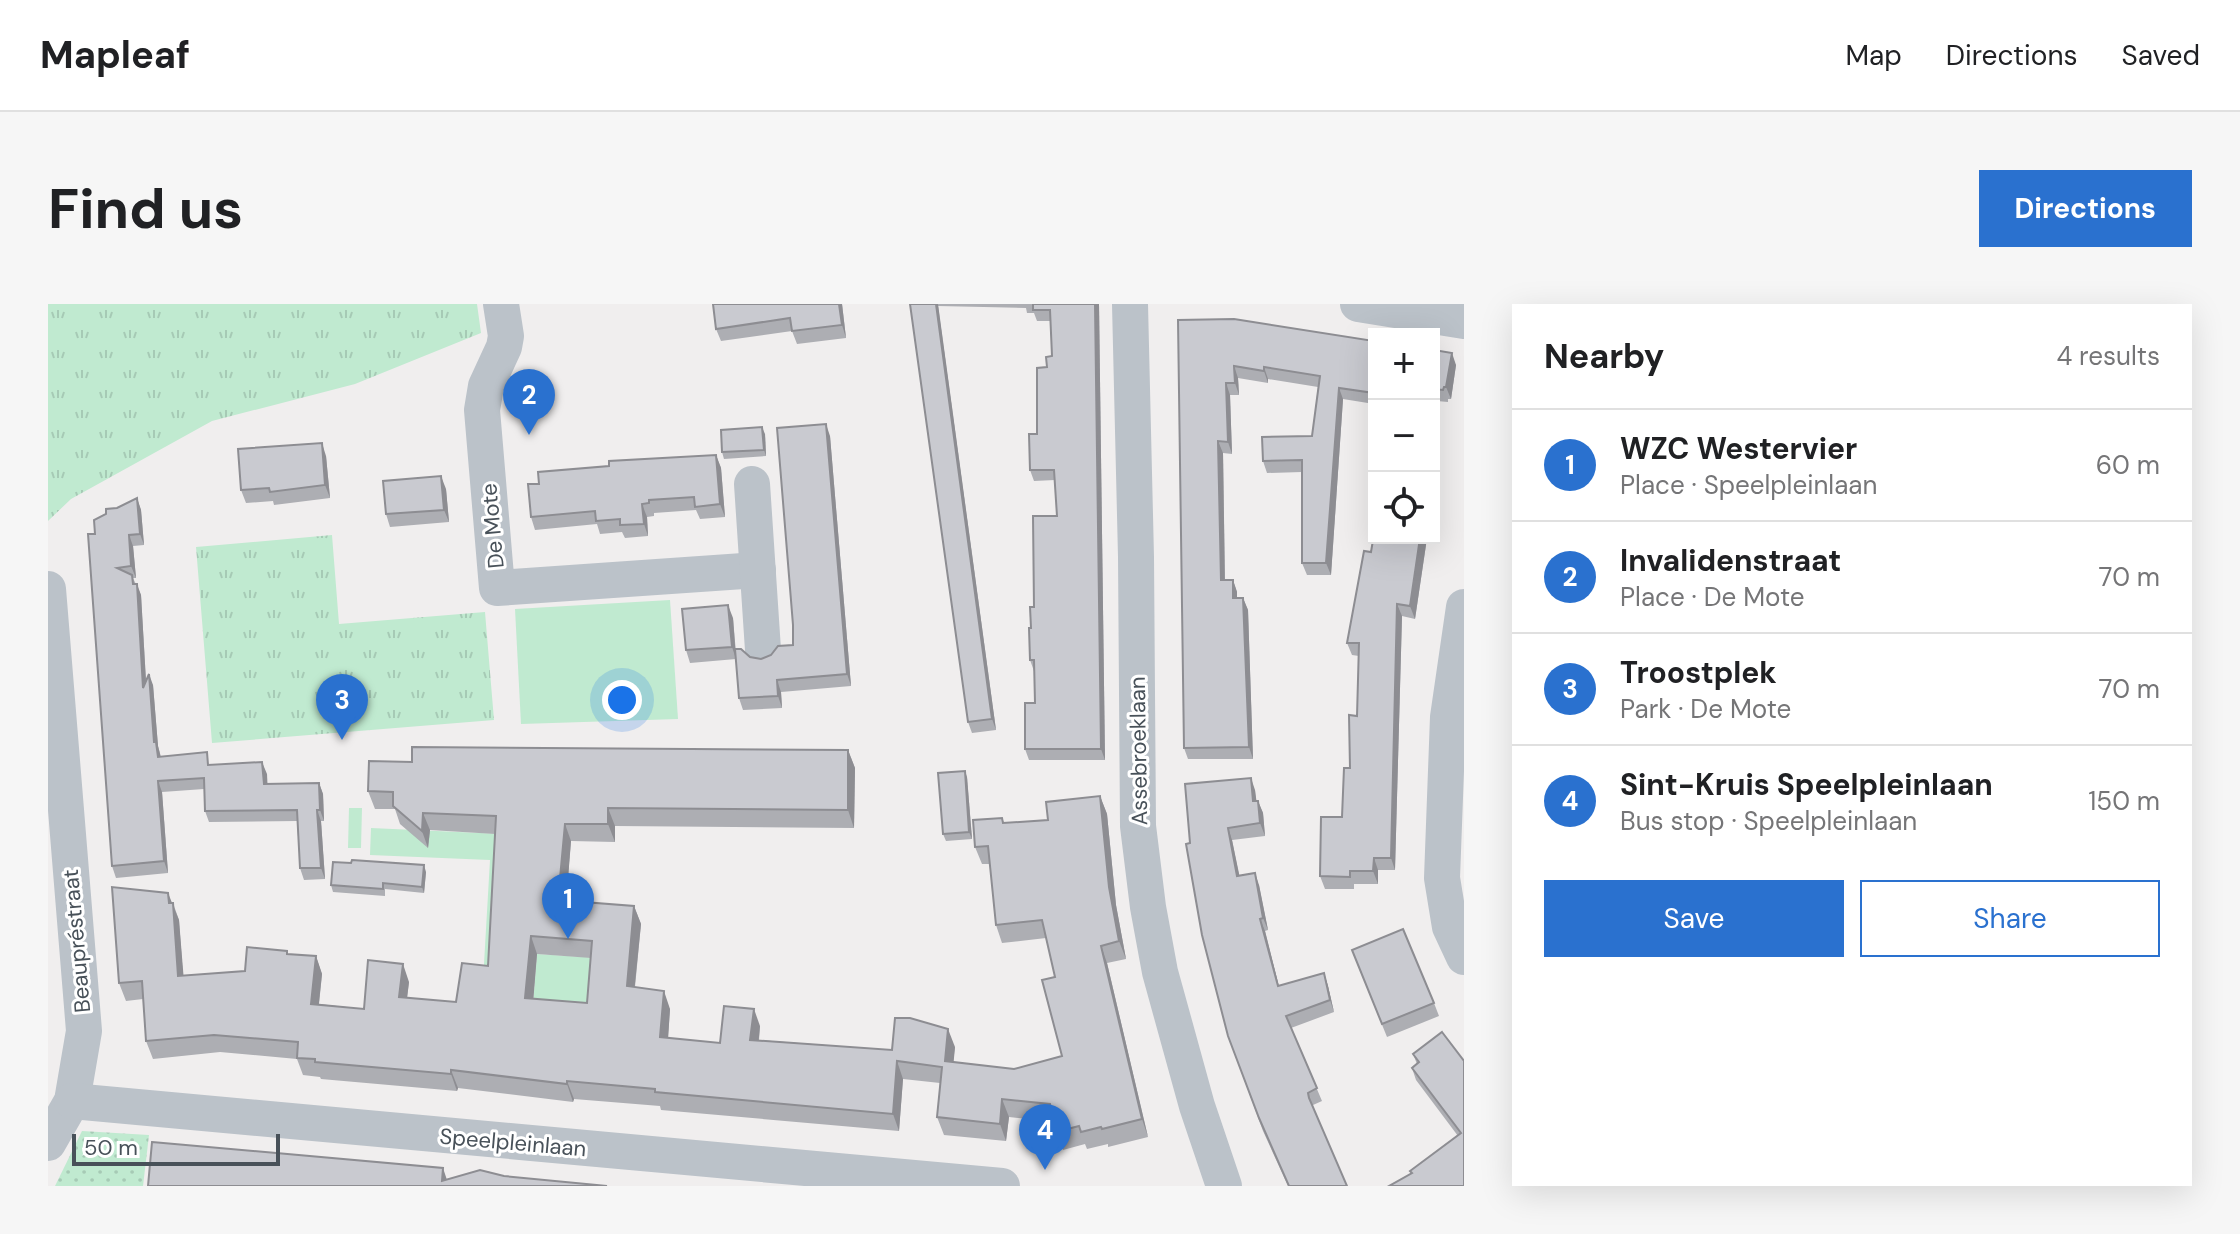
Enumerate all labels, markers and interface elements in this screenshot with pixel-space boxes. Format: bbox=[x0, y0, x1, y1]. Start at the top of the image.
text: Mapleaf bbox=[40, 30, 190, 80]
text: Map bbox=[1845, 37, 1902, 74]
text: Directions bbox=[1946, 37, 2078, 74]
text: Saved bbox=[2122, 37, 2200, 74]
button: Directions bbox=[1979, 170, 2192, 247]
text: Find us bbox=[48, 172, 243, 245]
map controls bbox=[1368, 328, 1440, 544]
button: + bbox=[1368, 328, 1440, 400]
text: Nearby bbox=[1544, 334, 1664, 379]
text: 4 results bbox=[2056, 339, 2160, 373]
pin: 2 bbox=[503, 369, 555, 435]
button: − bbox=[1368, 400, 1440, 472]
text: WZC Westervier bbox=[1620, 429, 1857, 468]
text: 1 bbox=[1565, 448, 1575, 482]
text: 60 m bbox=[2096, 448, 2160, 482]
text: Place · Speelpleinlaan bbox=[1620, 468, 1877, 502]
button: locate bbox=[1368, 472, 1440, 544]
street label: De Mote bbox=[474, 482, 511, 570]
text: Invalidenstraat bbox=[1620, 541, 1841, 580]
text: 2 bbox=[1562, 560, 1578, 594]
text: 70 m bbox=[2099, 560, 2160, 594]
text: Place · De Mote bbox=[1620, 580, 1805, 614]
text: Troostplek bbox=[1620, 653, 1777, 692]
text: 3 bbox=[1562, 672, 1578, 706]
text: 70 m bbox=[2099, 672, 2160, 706]
pin: 3 bbox=[316, 674, 368, 740]
street label: Assebroeklaan bbox=[1123, 676, 1154, 826]
your location bbox=[602, 680, 642, 720]
text: Park · De Mote bbox=[1620, 692, 1791, 726]
text: Sint-Kruis Speelpleinlaan bbox=[1620, 765, 1993, 804]
text: 4 bbox=[1562, 784, 1578, 818]
text: 150 m bbox=[2088, 784, 2160, 818]
text: Bus stop · Speelpleinlaan bbox=[1620, 804, 1917, 838]
street label: Beaupréstraat bbox=[56, 868, 97, 1014]
pin: 1 bbox=[542, 873, 594, 939]
button: Save bbox=[1544, 880, 1844, 957]
button: Share bbox=[1860, 880, 2160, 957]
pin: 4 bbox=[1019, 1104, 1071, 1170]
street label: Speelpleinlaan bbox=[438, 1122, 587, 1163]
scale bar bbox=[72, 1130, 280, 1166]
text: 50 m bbox=[84, 1133, 138, 1162]

